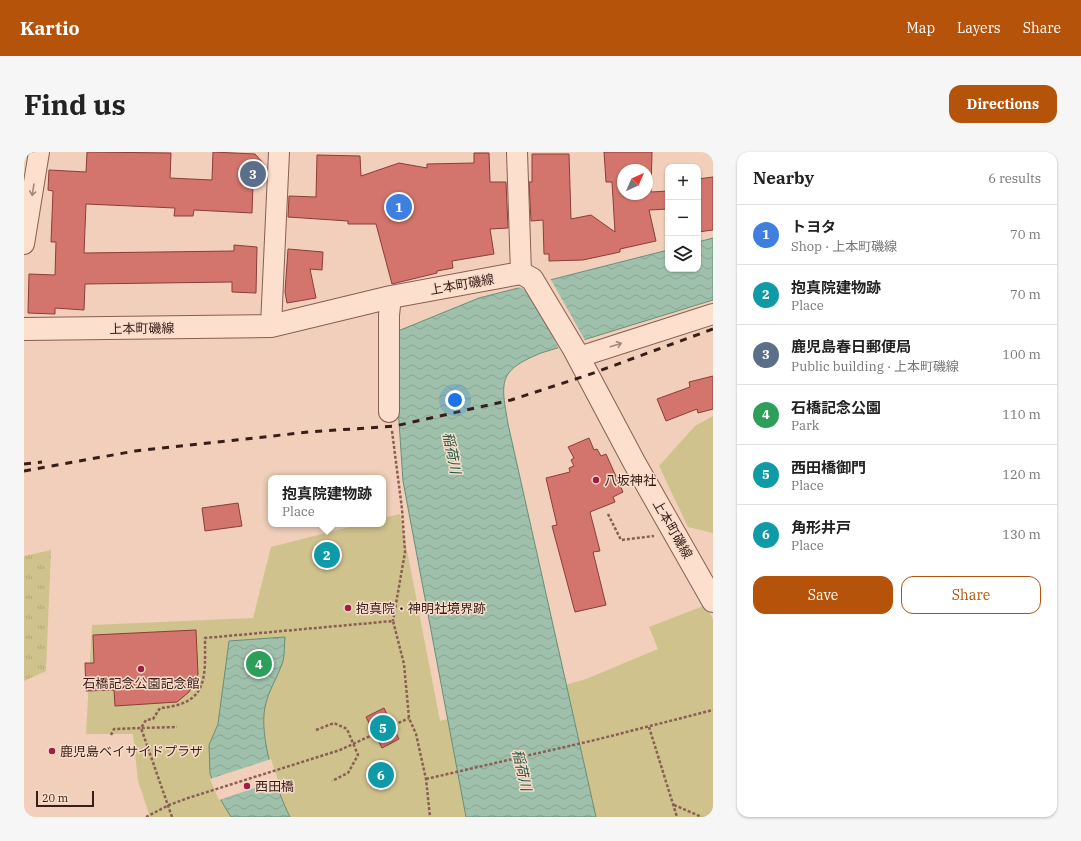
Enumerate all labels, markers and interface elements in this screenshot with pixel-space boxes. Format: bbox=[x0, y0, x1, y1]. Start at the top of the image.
text: Kartio bbox=[20, 16, 80, 40]
text: Map bbox=[907, 19, 935, 37]
text: Layers bbox=[957, 19, 1001, 37]
text: Share bbox=[1023, 19, 1061, 37]
button: Directions bbox=[949, 85, 1057, 123]
text: Find us bbox=[24, 86, 126, 123]
pin: 3 bbox=[240, 159, 266, 189]
north arrow bbox=[617, 164, 653, 200]
map controls bbox=[665, 164, 701, 272]
button: + bbox=[665, 164, 701, 200]
text: Nearby bbox=[753, 167, 814, 189]
text: 6 results bbox=[988, 170, 1041, 187]
one-way arrow bbox=[29, 184, 37, 197]
pin: 1 bbox=[386, 192, 412, 222]
button: − bbox=[665, 200, 701, 236]
text: トヨタ bbox=[791, 217, 836, 236]
text: 1 bbox=[762, 226, 770, 243]
text: 70 m bbox=[1010, 226, 1041, 243]
button: layers bbox=[665, 236, 701, 272]
text: Shop · 上本町磯線 bbox=[791, 238, 897, 255]
street label: 上本町磯線 bbox=[429, 270, 496, 299]
text: 抱真院建物跡 bbox=[791, 278, 881, 297]
text: 2 bbox=[762, 286, 770, 303]
text: 70 m bbox=[1010, 286, 1041, 303]
text: Place bbox=[791, 297, 824, 314]
street label: 上本町磯線 bbox=[109, 319, 175, 338]
text: 鹿児島春日郵便局 bbox=[791, 337, 911, 356]
one-way arrow bbox=[609, 341, 622, 348]
text: 3 bbox=[762, 346, 770, 363]
text: 100 m bbox=[1002, 346, 1041, 363]
text: Public building · 上本町磯線 bbox=[791, 358, 959, 375]
your location bbox=[445, 390, 465, 410]
text: 石橋記念公園 bbox=[791, 398, 881, 417]
text: 4 bbox=[762, 406, 770, 423]
text: 110 m bbox=[1002, 406, 1041, 423]
text: Park bbox=[791, 417, 819, 434]
water label: 稲荷川 bbox=[439, 431, 465, 477]
text: 西田橋御門 bbox=[791, 458, 866, 477]
text: 5 bbox=[762, 466, 770, 483]
text: 120 m bbox=[1002, 466, 1041, 483]
place label: 八坂神社 bbox=[604, 472, 656, 489]
popup bbox=[268, 475, 386, 527]
marker: 八坂神社 bbox=[591, 475, 601, 485]
text: Place bbox=[791, 477, 824, 494]
text: 抱真院建物跡 bbox=[282, 484, 372, 503]
street label: 上本町磯線 bbox=[649, 497, 696, 562]
text: Place bbox=[282, 503, 315, 520]
text: 角形井戸 bbox=[791, 518, 851, 537]
text: 6 bbox=[762, 526, 770, 543]
text: 130 m bbox=[1002, 526, 1041, 543]
text: Place bbox=[791, 537, 824, 554]
pin: 2 bbox=[314, 540, 340, 570]
button: Save bbox=[753, 576, 893, 614]
button: Share bbox=[901, 576, 1041, 614]
place label: 抱真院・神明社境界跡 bbox=[356, 600, 486, 617]
marker: 抱真院・神明社境界跡 bbox=[343, 603, 353, 613]
pin: 4 bbox=[246, 649, 272, 679]
marker: 石橋記念公園記念館 bbox=[136, 664, 146, 674]
place label: 石橋記念公園記念館 bbox=[82, 675, 200, 692]
pin: 5 bbox=[370, 713, 396, 743]
place label: 鹿児島ベイサイドプラザ bbox=[60, 743, 203, 760]
marker: 鹿児島ベイサイドプラザ bbox=[47, 746, 57, 756]
water label: 稲荷川 bbox=[509, 748, 536, 794]
pin: 6 bbox=[368, 760, 394, 790]
place label: 西田橋 bbox=[255, 778, 294, 795]
marker: 西田橋 bbox=[242, 781, 252, 791]
scale bar bbox=[36, 789, 94, 808]
text: 20 m bbox=[42, 791, 68, 805]

